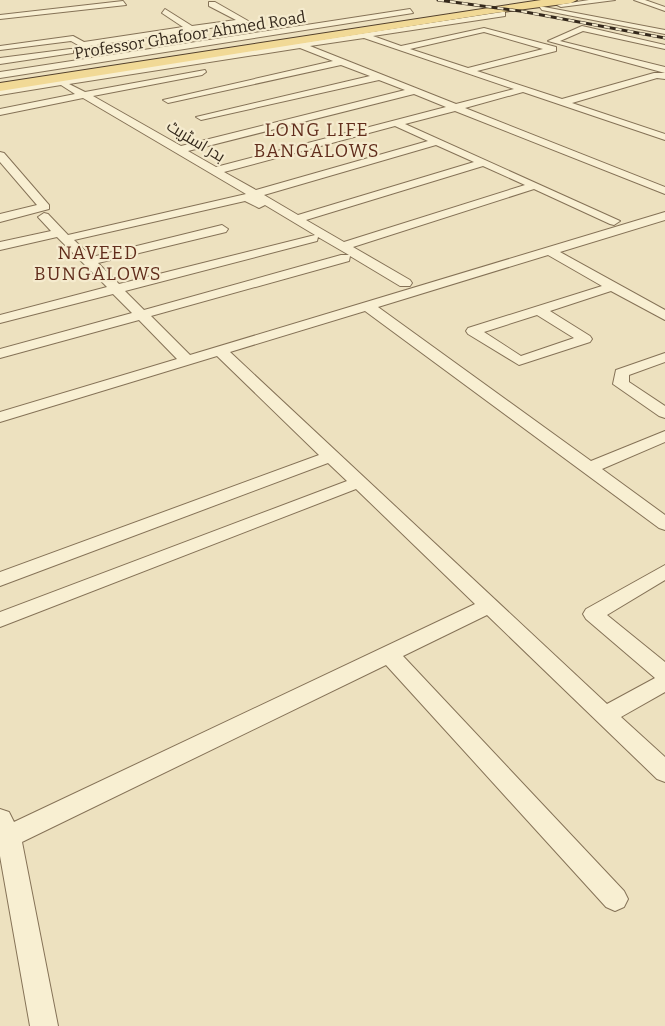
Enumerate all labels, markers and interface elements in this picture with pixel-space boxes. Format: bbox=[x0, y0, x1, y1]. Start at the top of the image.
street label: Professor Ghafoor Ahmed Road bbox=[73, 7, 308, 63]
street label: بدر اسٹریٹ bbox=[163, 116, 229, 166]
district label: LONG LIFE BANGALOWS bbox=[254, 119, 380, 162]
district label: NAVEED BUNGALOWS bbox=[34, 242, 162, 285]

